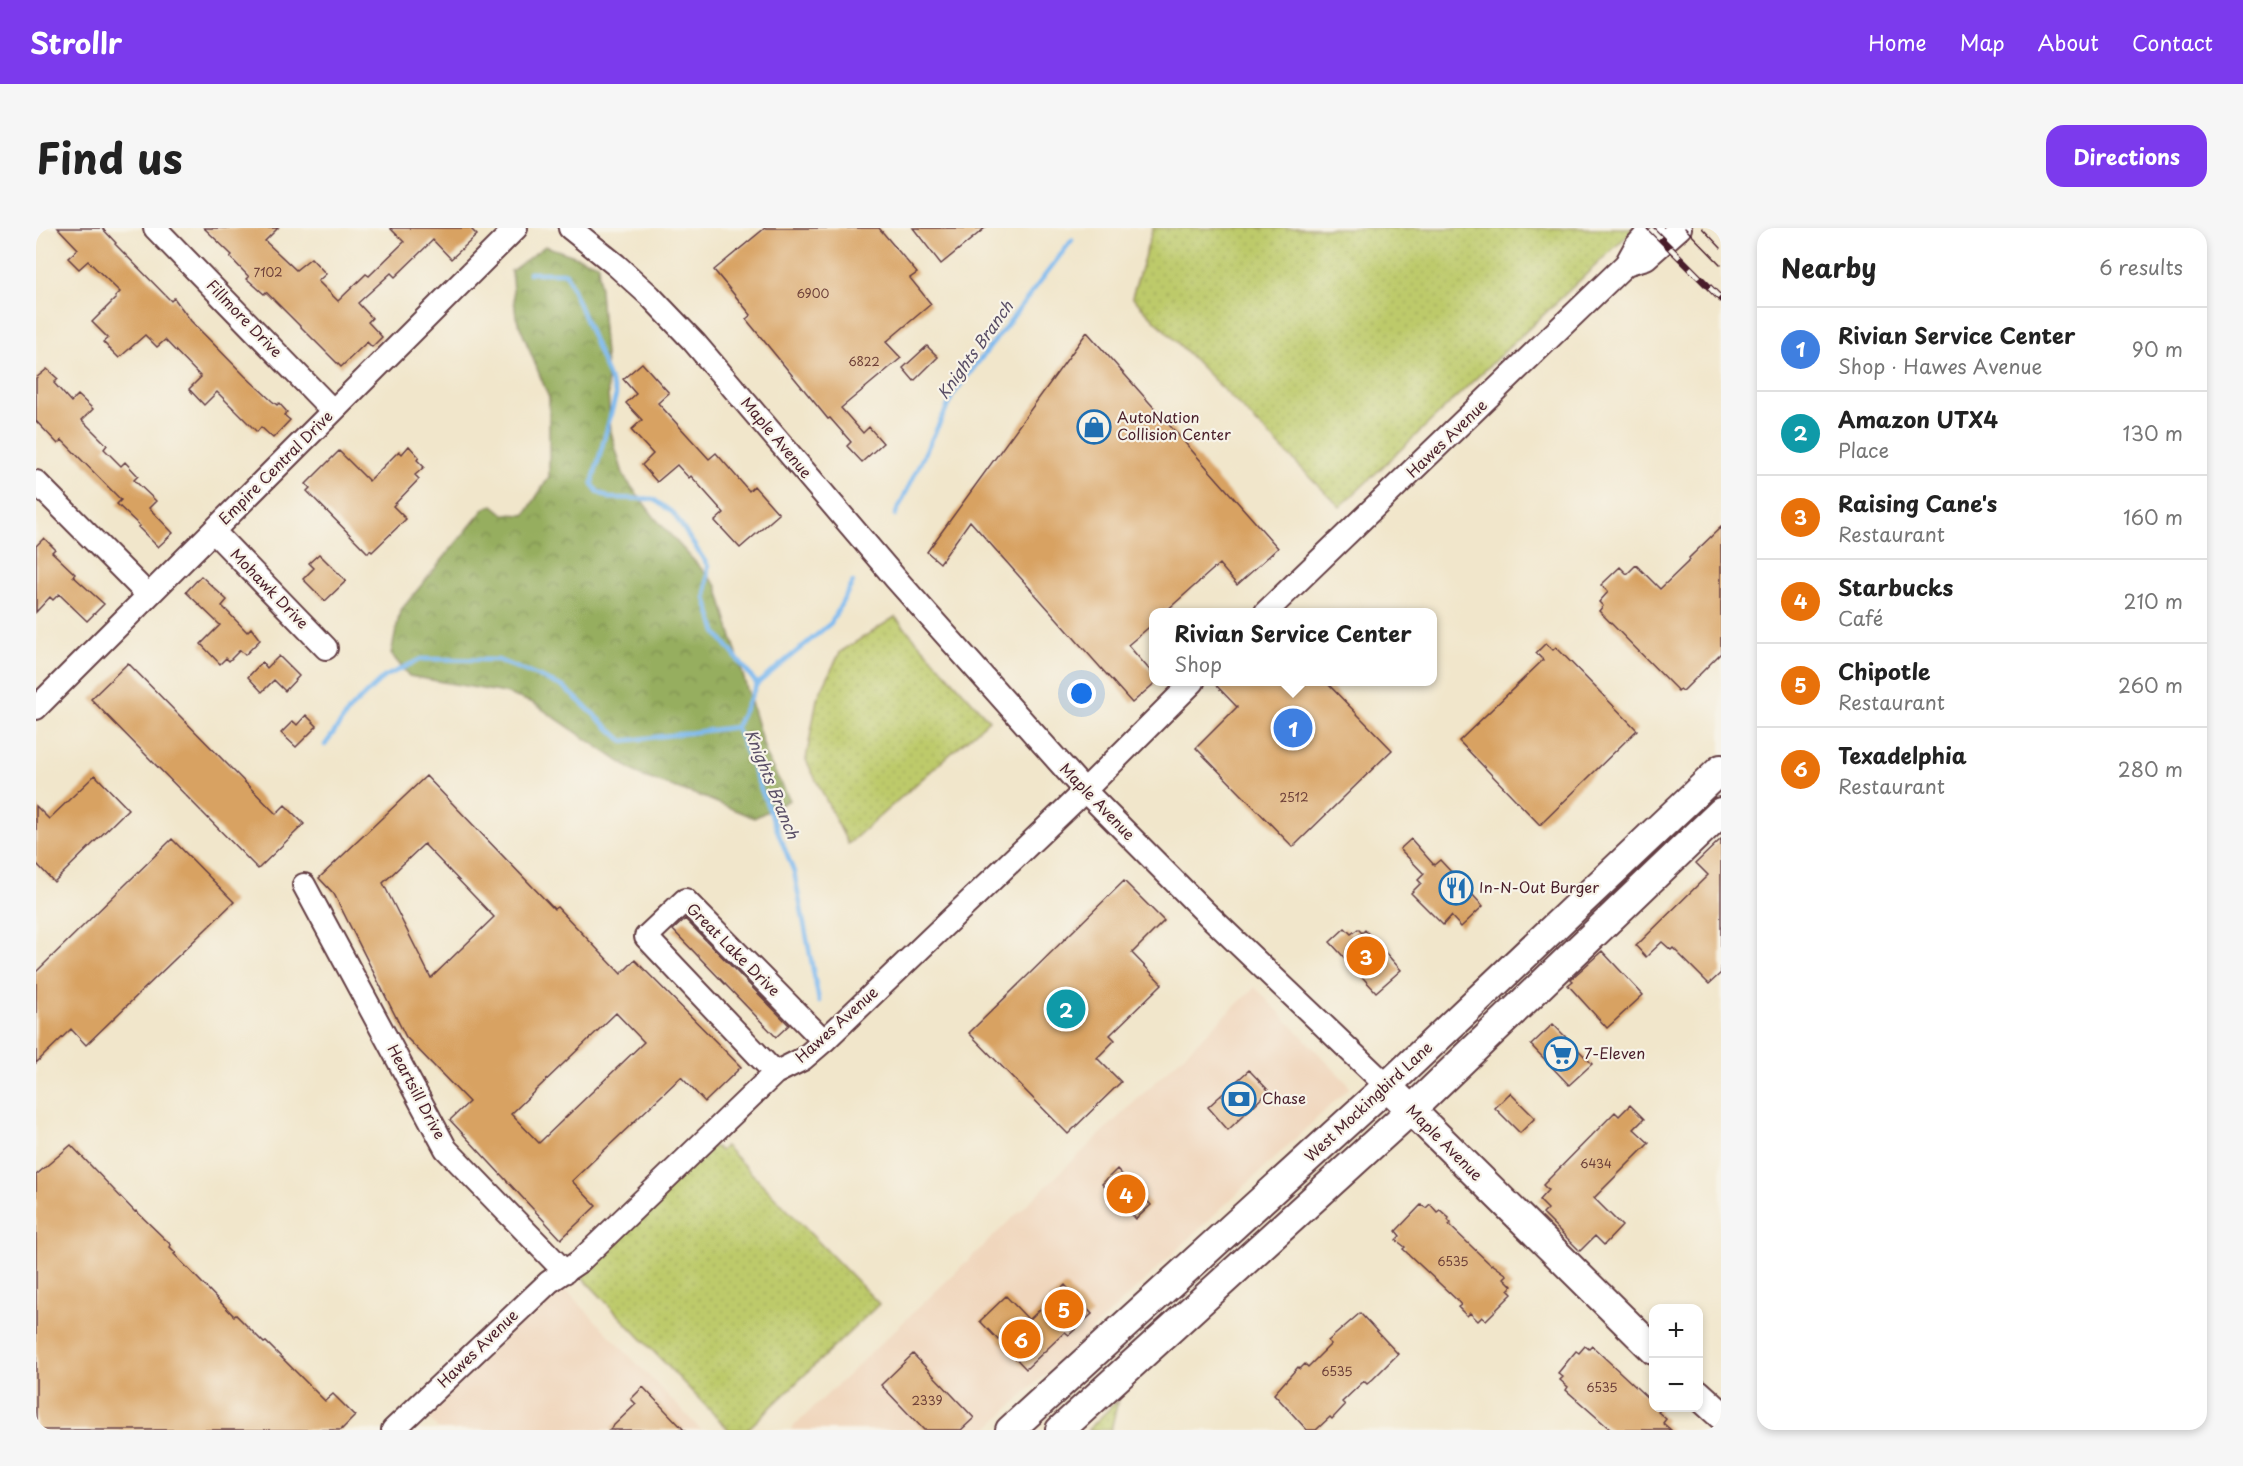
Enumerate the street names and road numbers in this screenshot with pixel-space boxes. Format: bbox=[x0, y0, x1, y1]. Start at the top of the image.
street label: Fillmore Drive bbox=[202, 274, 288, 362]
street label: Maple Avenue bbox=[736, 391, 818, 483]
street label: Hawes Avenue bbox=[1400, 393, 1491, 482]
street label: Empire Central Drive bbox=[213, 405, 337, 529]
street label: Mohawk Drive bbox=[226, 542, 315, 633]
street label: Maple Avenue bbox=[1055, 757, 1141, 845]
street label: Great Lake Drive bbox=[682, 897, 786, 1001]
street label: Hawes Avenue bbox=[790, 980, 882, 1067]
street label: West Mockingbird Lane bbox=[1299, 1035, 1437, 1167]
street label: Heartsill Drive bbox=[383, 1040, 452, 1143]
street label: Maple Avenue bbox=[1402, 1099, 1488, 1185]
street label: Hawes Avenue bbox=[431, 1303, 522, 1392]

